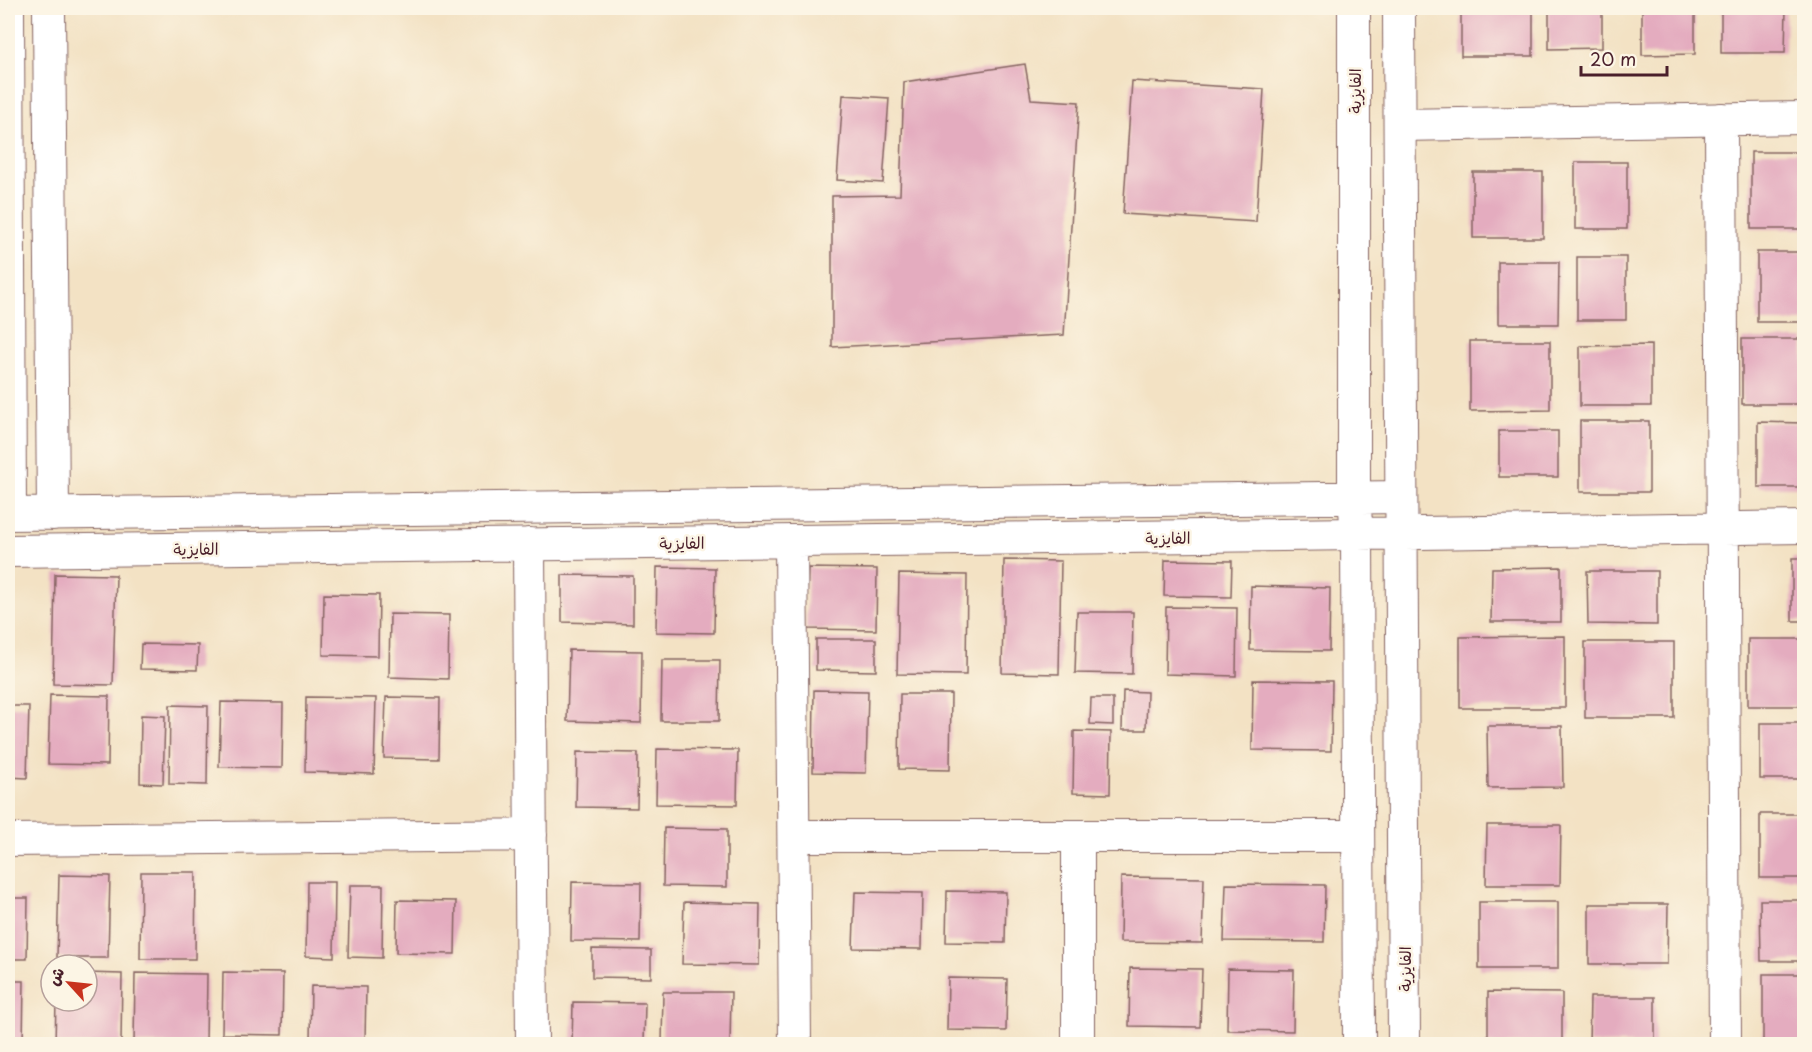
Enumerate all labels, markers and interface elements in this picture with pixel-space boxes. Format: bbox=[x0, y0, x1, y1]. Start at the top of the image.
scale bar bbox=[1581, 39, 1666, 77]
text: 20 m bbox=[1590, 45, 1636, 72]
street label: الفايزية bbox=[1342, 68, 1366, 114]
street label: الفايزية bbox=[1145, 525, 1191, 549]
street label: الفايزية bbox=[659, 530, 705, 554]
street label: الفايزية bbox=[173, 536, 219, 560]
street label: الفايزية bbox=[1392, 946, 1416, 992]
north arrow bbox=[39, 953, 99, 1013]
text: ش bbox=[40, 962, 69, 989]

